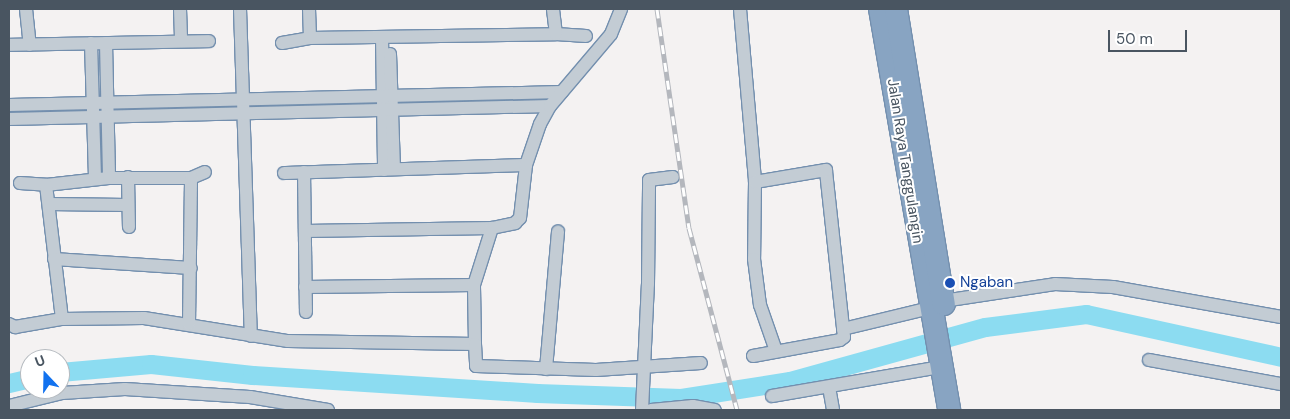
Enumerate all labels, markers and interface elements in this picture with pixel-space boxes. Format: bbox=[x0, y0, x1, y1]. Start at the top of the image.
scale bar bbox=[1110, 20, 1189, 52]
text: 50 m bbox=[1116, 29, 1153, 49]
street label: Jalan Raya Tanggulangin bbox=[883, 77, 927, 245]
place label: Ngaban bbox=[960, 274, 1013, 292]
marker: Ngaban bbox=[944, 277, 956, 289]
north arrow bbox=[20, 349, 70, 399]
text: U bbox=[32, 351, 48, 371]

